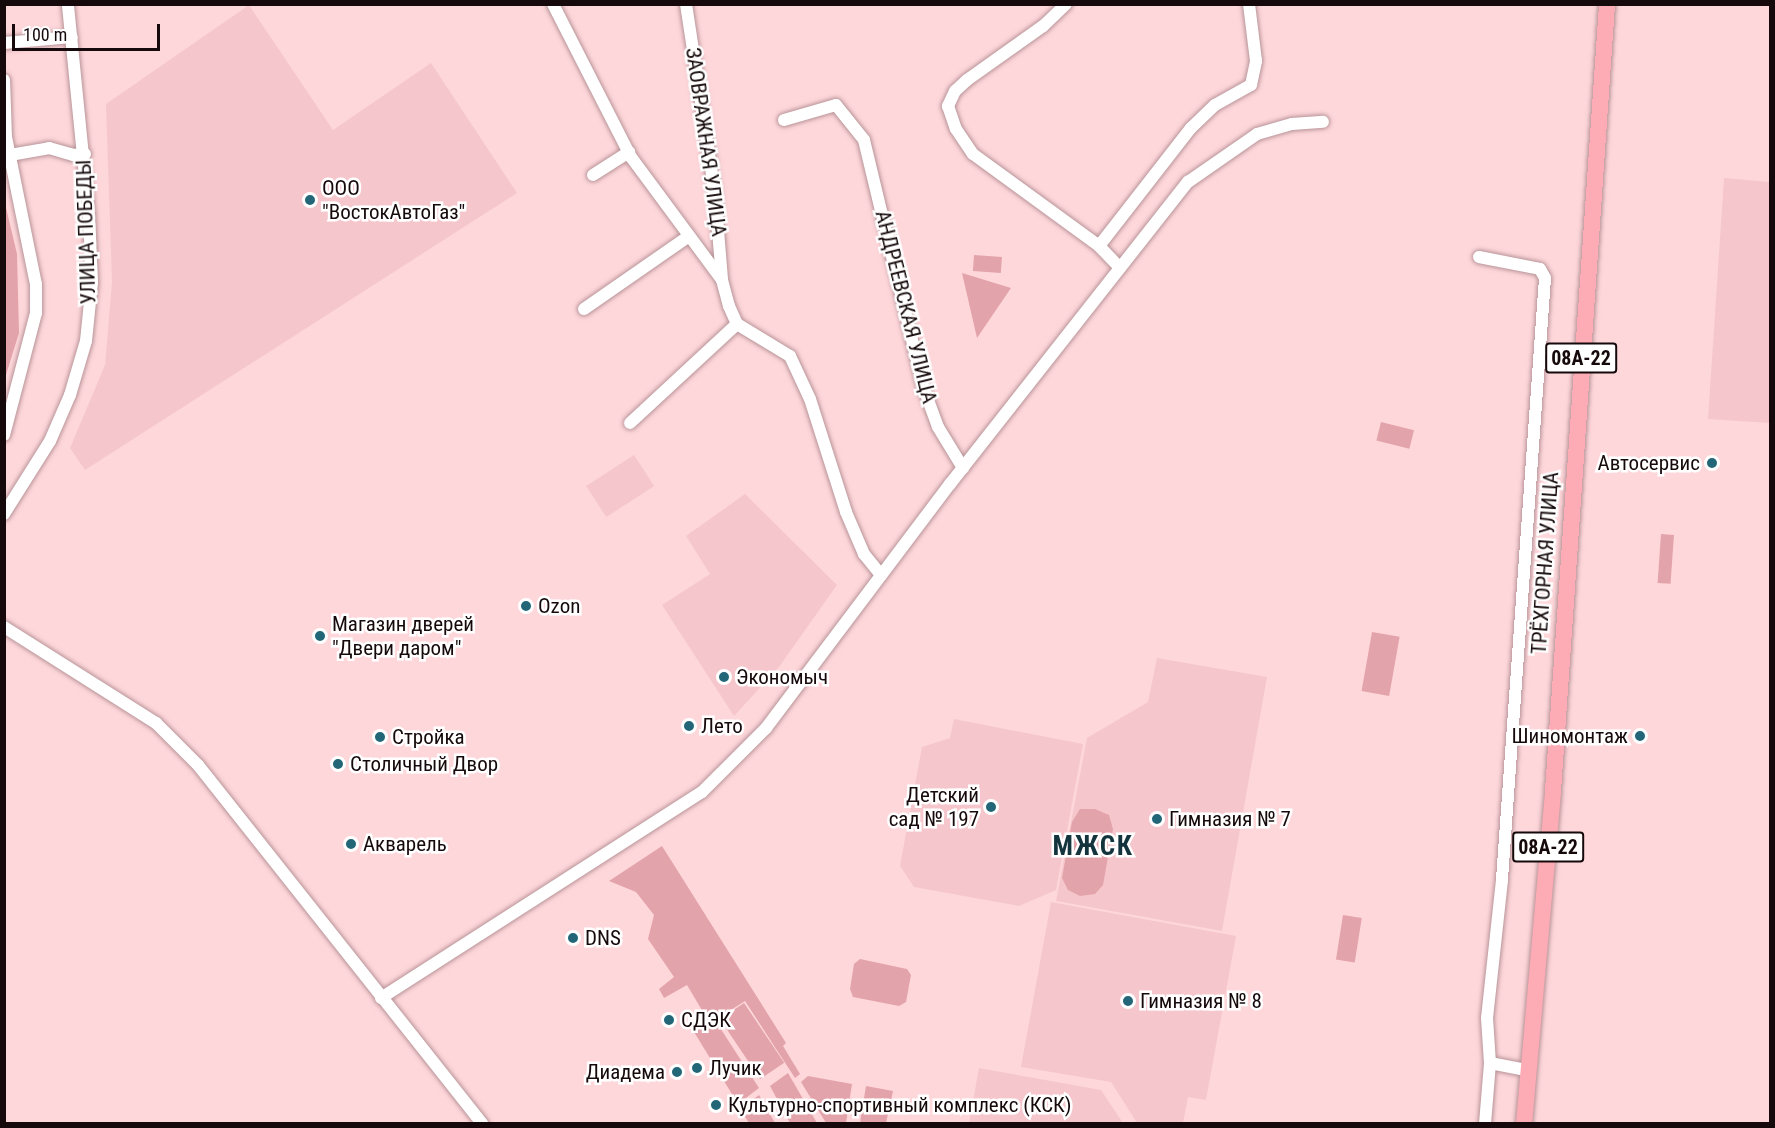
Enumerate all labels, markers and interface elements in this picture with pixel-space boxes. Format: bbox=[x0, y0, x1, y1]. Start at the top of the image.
scale bar bbox=[15, 12, 164, 50]
text: 100 m bbox=[23, 24, 67, 45]
street label: ЗАОВРАЖНАЯ УЛИЦА bbox=[680, 46, 732, 238]
street label: УЛИЦА ПОБЕДЫ bbox=[71, 159, 101, 305]
place label: ООО "ВостокАвтоГаз" bbox=[322, 175, 465, 225]
marker: ООО "ВостокАвтоГаз" bbox=[303, 193, 317, 207]
street label: АНДРЕЕВСКАЯ УЛИЦА bbox=[870, 208, 942, 406]
road number: 08А-22 bbox=[1545, 341, 1617, 375]
place label: Автосервис bbox=[1598, 450, 1700, 476]
marker: Автосервис bbox=[1705, 456, 1719, 470]
street label: ТРЁХГОРНАЯ УЛИЦА bbox=[1526, 471, 1564, 655]
place label: Ozon bbox=[538, 593, 580, 619]
marker: Ozon bbox=[519, 599, 533, 613]
place label: Магазин дверей "Двери даром" bbox=[332, 611, 474, 661]
marker: Магазин дверей "Двери даром" bbox=[313, 629, 327, 643]
place label: Экономыч bbox=[736, 664, 828, 690]
marker: Экономыч bbox=[717, 670, 731, 684]
place label: Лето bbox=[701, 713, 743, 739]
marker: Лето bbox=[682, 719, 696, 733]
place label: Шиномонтаж bbox=[1511, 723, 1628, 749]
place label: Стройка bbox=[392, 724, 465, 750]
marker: Шиномонтаж bbox=[1633, 729, 1647, 743]
marker: Стройка bbox=[373, 730, 387, 744]
place label: Столичный Двор bbox=[350, 751, 498, 777]
marker: Столичный Двор bbox=[331, 757, 345, 771]
place label: Детский сад № 197 bbox=[889, 782, 979, 832]
marker: Детский сад № 197 bbox=[984, 800, 998, 814]
place label: Гимназия № 7 bbox=[1169, 806, 1291, 832]
marker: Гимназия № 7 bbox=[1150, 812, 1164, 826]
road number: 08А-22 bbox=[1512, 830, 1584, 864]
place label: Акварель bbox=[363, 831, 447, 857]
district label: МЖСК bbox=[1053, 831, 1133, 863]
marker: Акварель bbox=[344, 837, 358, 851]
place label: DNS bbox=[585, 925, 621, 951]
marker: DNS bbox=[566, 931, 580, 945]
place label: Гимназия № 8 bbox=[1140, 988, 1262, 1014]
marker: Гимназия № 8 bbox=[1121, 994, 1135, 1008]
place label: СДЭК bbox=[681, 1007, 731, 1033]
marker: СДЭК bbox=[662, 1013, 676, 1027]
place label: Лучик bbox=[709, 1055, 762, 1081]
place label: Диадема bbox=[586, 1059, 665, 1085]
marker: Лучик bbox=[690, 1061, 704, 1075]
marker: Диадема bbox=[670, 1065, 684, 1079]
place label: Культурно-спортивный комплекс (КСК) bbox=[728, 1092, 1072, 1118]
marker: Культурно-спортивный комплекс (КСК) bbox=[709, 1098, 723, 1112]

